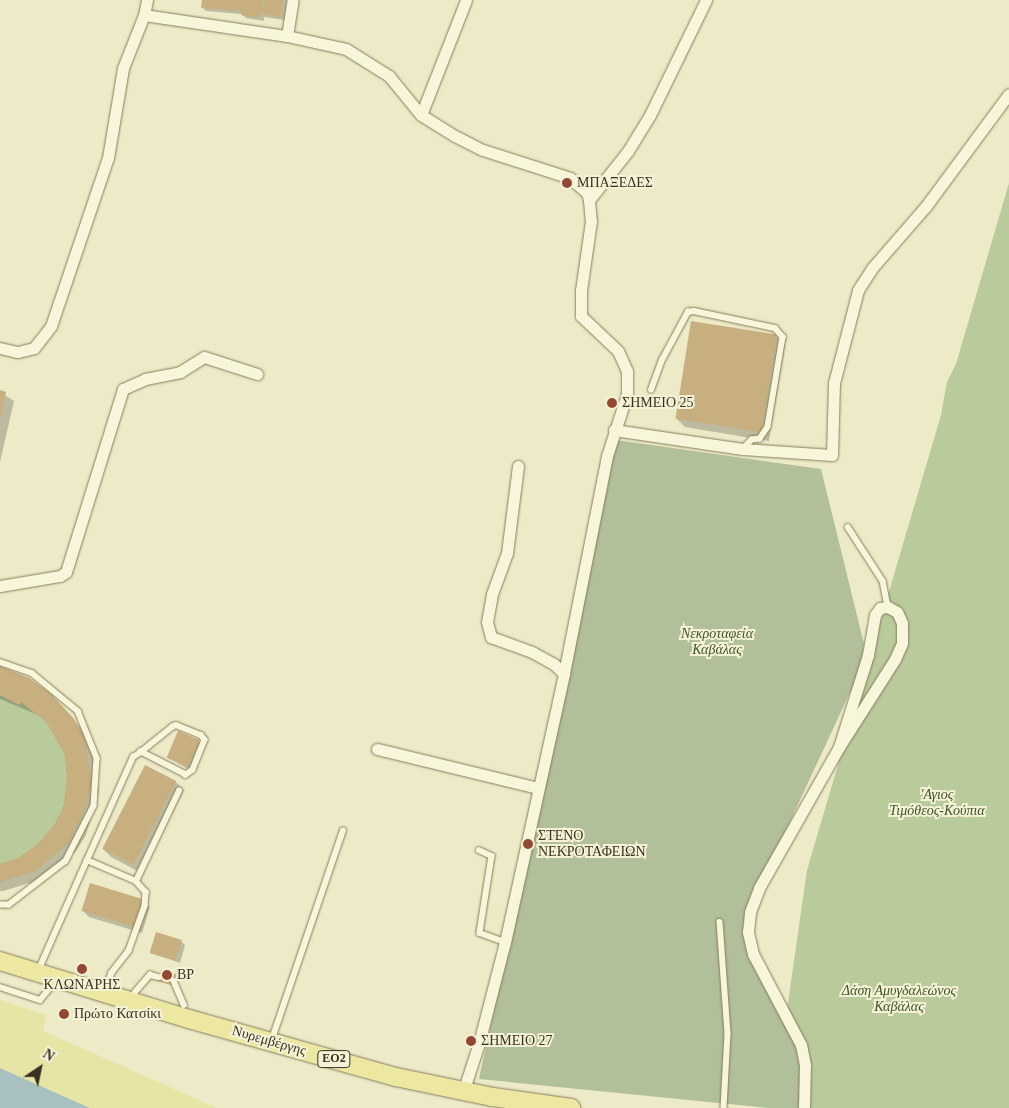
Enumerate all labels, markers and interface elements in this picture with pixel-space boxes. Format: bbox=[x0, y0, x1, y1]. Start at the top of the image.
place label: ΜΠΑΞΕΔΕΣ bbox=[577, 175, 653, 191]
marker: ΜΠΑΞΕΔΕΣ bbox=[561, 177, 573, 189]
place label: ΣΗΜΕΙΟ 25 bbox=[622, 395, 694, 411]
marker: ΣΗΜΕΙΟ 25 bbox=[606, 397, 618, 409]
park label: Νεκροταφεία Καβάλας bbox=[681, 626, 753, 658]
park label: 'Αγιος Τιμόθεος-Κούπια bbox=[889, 787, 985, 820]
place label: ΣΤΕΝΟ ΝΕΚΡΟΤΑΦΕΙΩΝ bbox=[538, 828, 646, 860]
marker: ΣΤΕΝΟ ΝΕΚΡΟΤΑΦΕΙΩΝ bbox=[522, 838, 534, 850]
marker: ΚΛΩΝΑΡΗΣ bbox=[76, 963, 88, 975]
place label: BP bbox=[177, 967, 194, 983]
marker: BP bbox=[161, 969, 173, 981]
place label: ΚΛΩΝΑΡΗΣ bbox=[44, 977, 120, 993]
park label: Δάση Αμυγδαλεώνος Καβάλας bbox=[842, 983, 956, 1016]
place label: Πρώτο Κατσίκι bbox=[74, 1006, 161, 1022]
marker: Πρώτο Κατσίκι bbox=[58, 1008, 70, 1020]
street label: Νυρεμβέργης bbox=[230, 1022, 308, 1060]
place label: ΣΗΜΕΙΟ 27 bbox=[481, 1033, 553, 1049]
marker: ΣΗΜΕΙΟ 27 bbox=[465, 1035, 477, 1047]
north arrow bbox=[15, 1043, 65, 1093]
text: N bbox=[40, 1046, 57, 1064]
road number: ΕΟ2 bbox=[316, 1050, 352, 1068]

